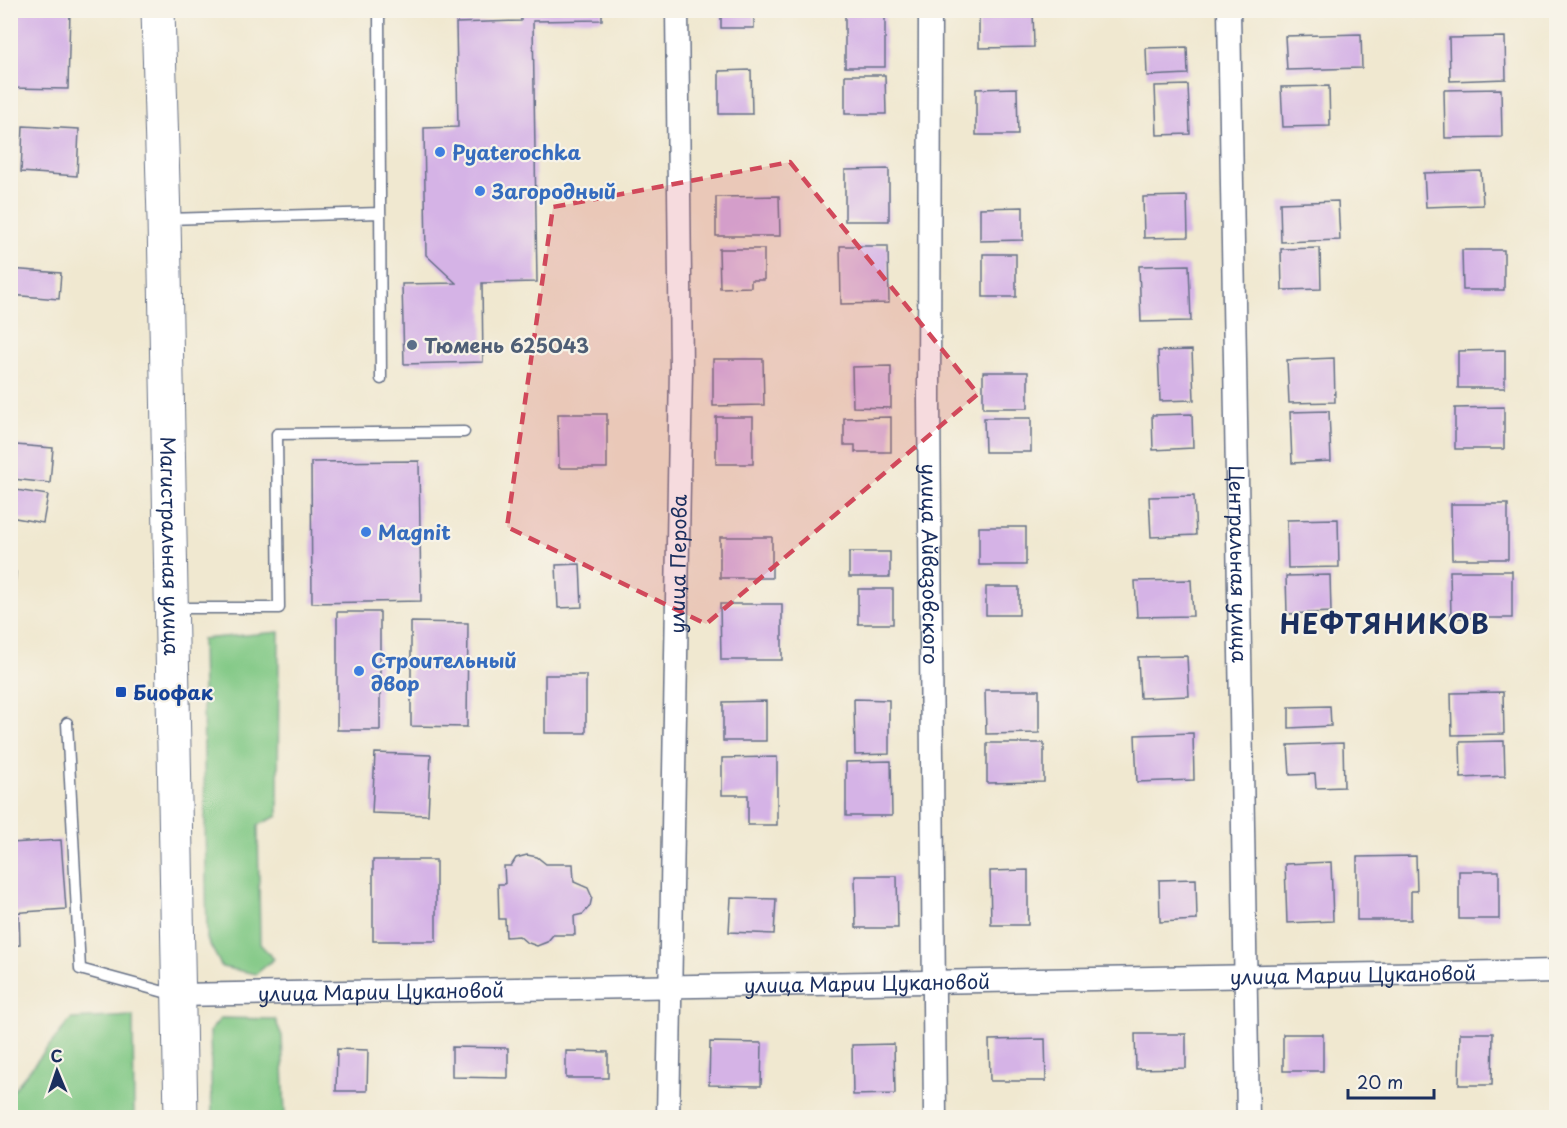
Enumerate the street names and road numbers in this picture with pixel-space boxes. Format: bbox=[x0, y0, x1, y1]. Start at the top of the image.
street label: Магистральная улица bbox=[153, 436, 187, 656]
street label: улица Айвазовского bbox=[915, 463, 946, 665]
street label: Центральная улица bbox=[1222, 465, 1255, 663]
street label: улица Перова bbox=[661, 494, 694, 634]
street label: улица Марии Цукановой bbox=[1230, 957, 1476, 992]
street label: улица Марии Цукановой bbox=[744, 966, 990, 1000]
street label: улица Марии Цукановой bbox=[258, 974, 504, 1009]

